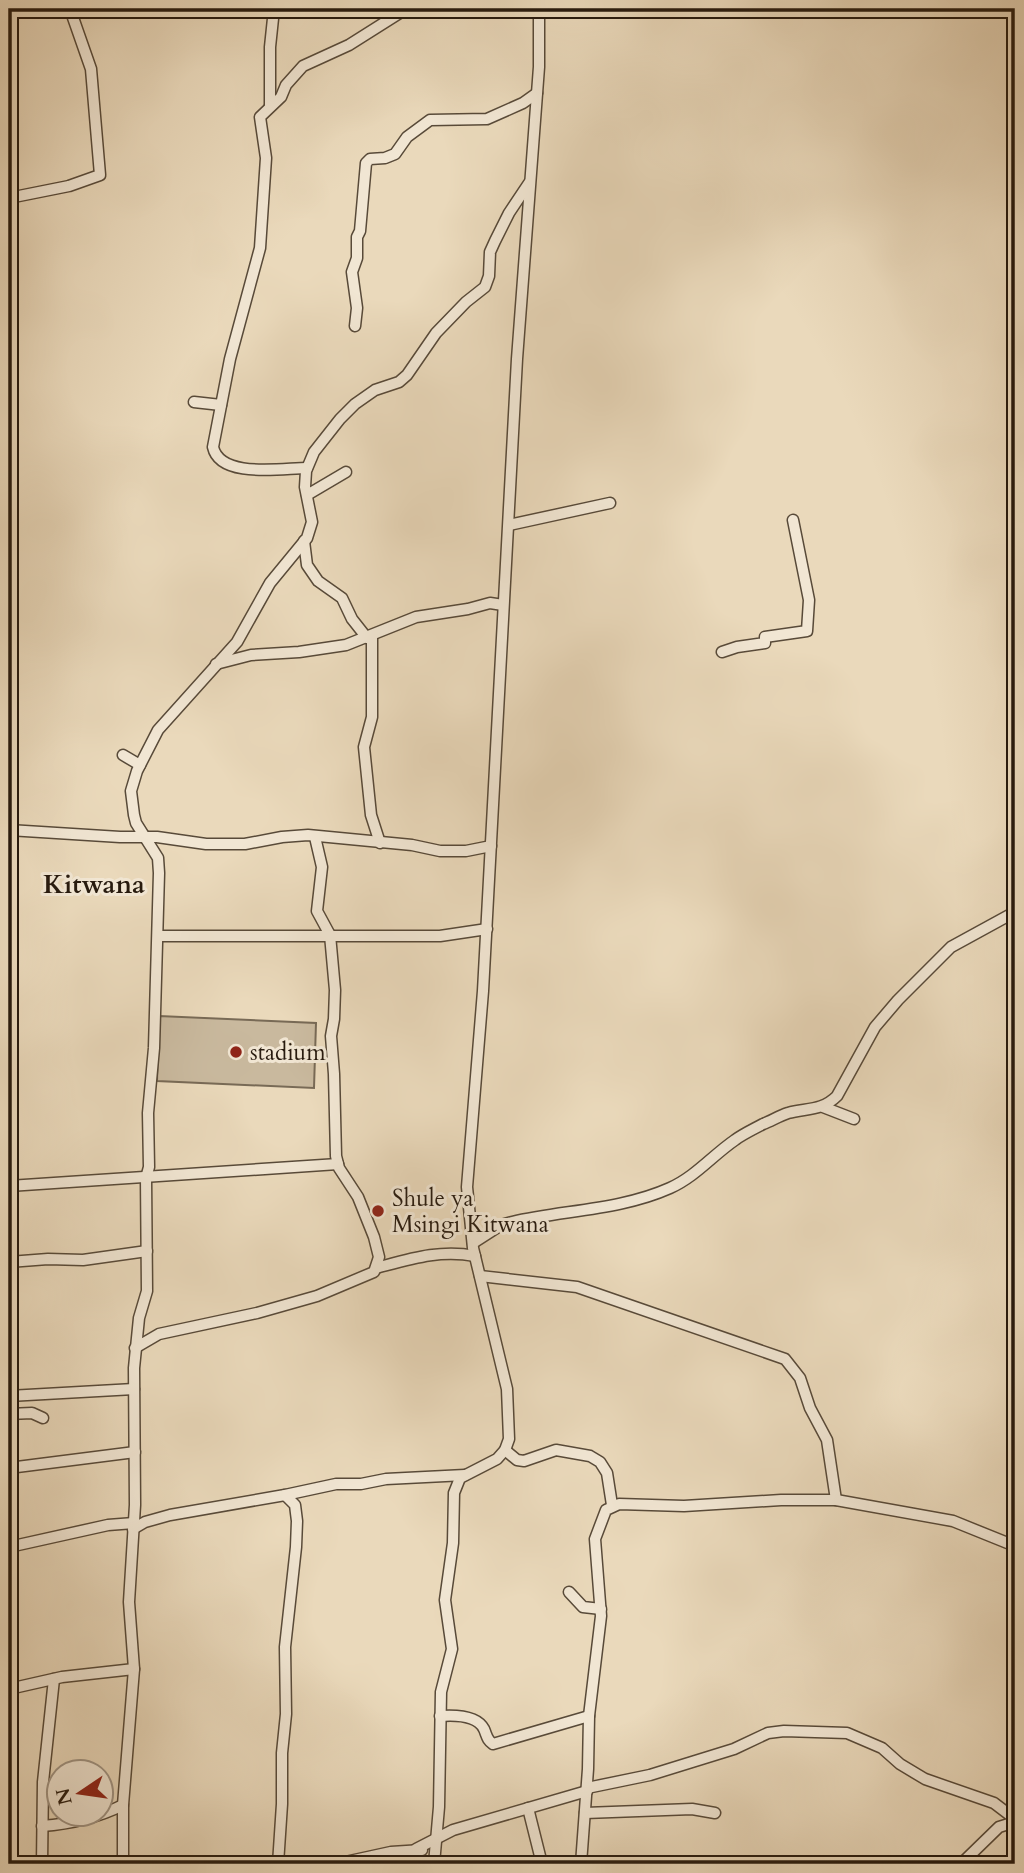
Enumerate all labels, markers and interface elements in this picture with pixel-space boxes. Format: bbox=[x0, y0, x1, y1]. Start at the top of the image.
district label: Kitwana bbox=[43, 867, 145, 902]
place label: stadium bbox=[250, 1037, 326, 1068]
marker: stadium bbox=[228, 1044, 244, 1060]
place label: Shule ya Msingi Kitwana bbox=[392, 1183, 549, 1240]
marker: Shule ya Msingi Kitwana bbox=[370, 1203, 386, 1219]
north arrow bbox=[46, 1758, 116, 1828]
text: N bbox=[50, 1785, 79, 1808]

